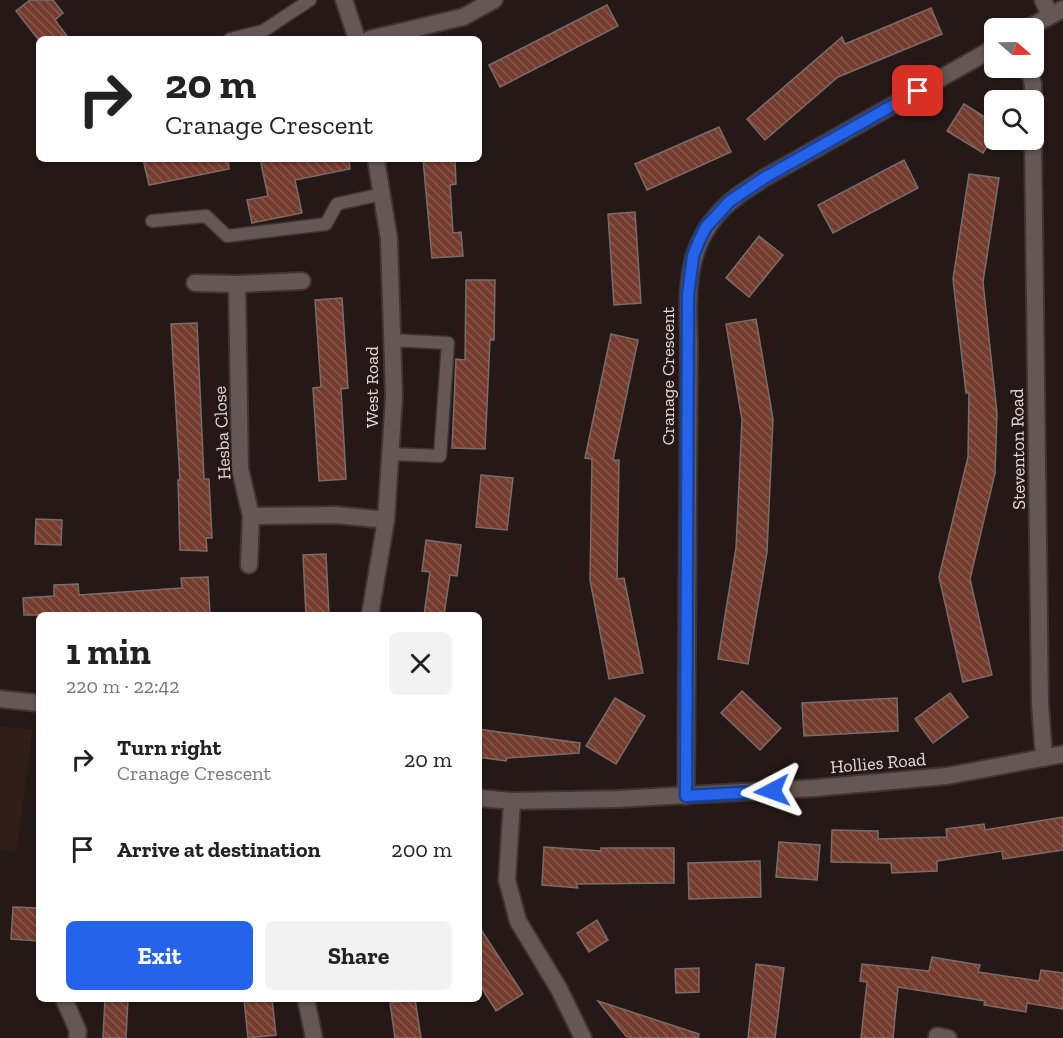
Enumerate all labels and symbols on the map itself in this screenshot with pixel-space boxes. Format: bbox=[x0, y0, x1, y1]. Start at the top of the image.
north arrow bbox=[984, 18, 1044, 78]
pin bbox=[892, 65, 943, 116]
street label: Cranage Crescent bbox=[657, 306, 679, 445]
street label: West Road bbox=[361, 346, 383, 428]
street label: Hesba Close bbox=[209, 386, 235, 480]
street label: Steventon Road bbox=[1006, 388, 1030, 510]
street label: Hollies Road bbox=[829, 748, 927, 778]
position arrow bbox=[740, 759, 804, 823]

